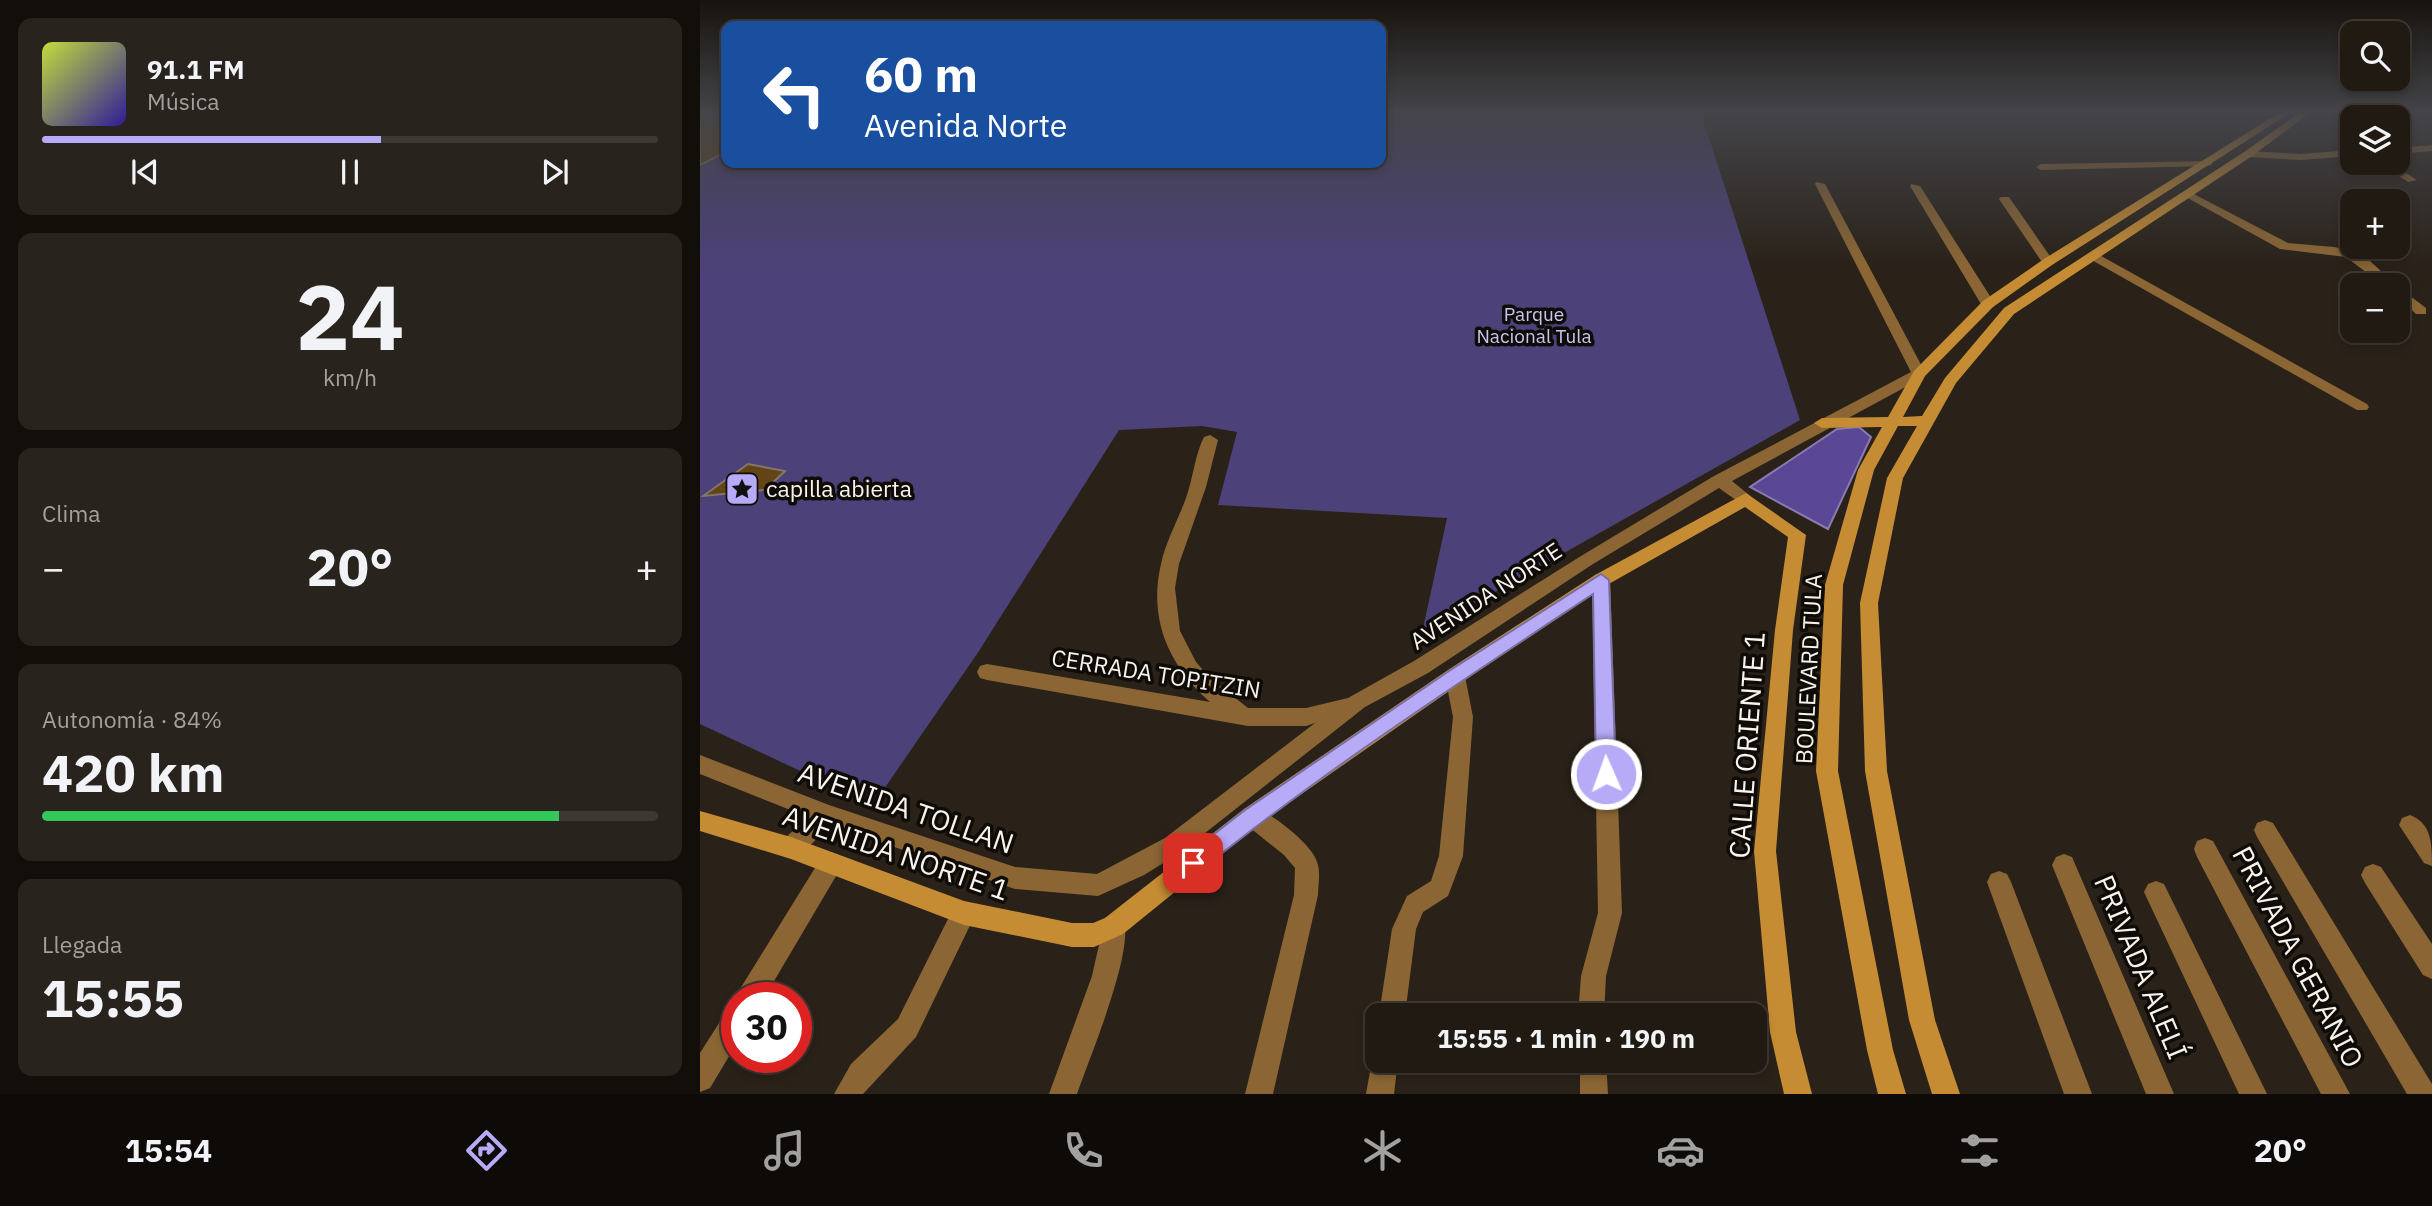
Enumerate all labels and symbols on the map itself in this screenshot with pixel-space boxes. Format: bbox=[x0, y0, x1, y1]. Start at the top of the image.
park label: Parque Nacional Tula bbox=[1476, 302, 1592, 348]
place icon: capilla abierta bbox=[723, 470, 761, 508]
place label: capilla abierta bbox=[766, 473, 912, 503]
street label: AVENIDA NORTE bbox=[1404, 535, 1567, 655]
street label: BOULEVARD TULA bbox=[1788, 573, 1828, 765]
street label: CALLE ORIENTE 1 bbox=[1720, 630, 1773, 860]
street label: CERRADA TOPITZIN bbox=[1050, 642, 1263, 704]
position arrow bbox=[1569, 737, 1643, 811]
street label: AVENIDA TOLLAN bbox=[793, 753, 1019, 862]
street label: AVENIDA NORTE 1 bbox=[778, 796, 1014, 909]
pin bbox=[1163, 833, 1223, 893]
street label: PRIVADA GERANIO bbox=[2224, 840, 2372, 1074]
street label: PRIVADA ALELÍ bbox=[2086, 869, 2197, 1064]
speed limit sign: 30 bbox=[721, 982, 812, 1073]

